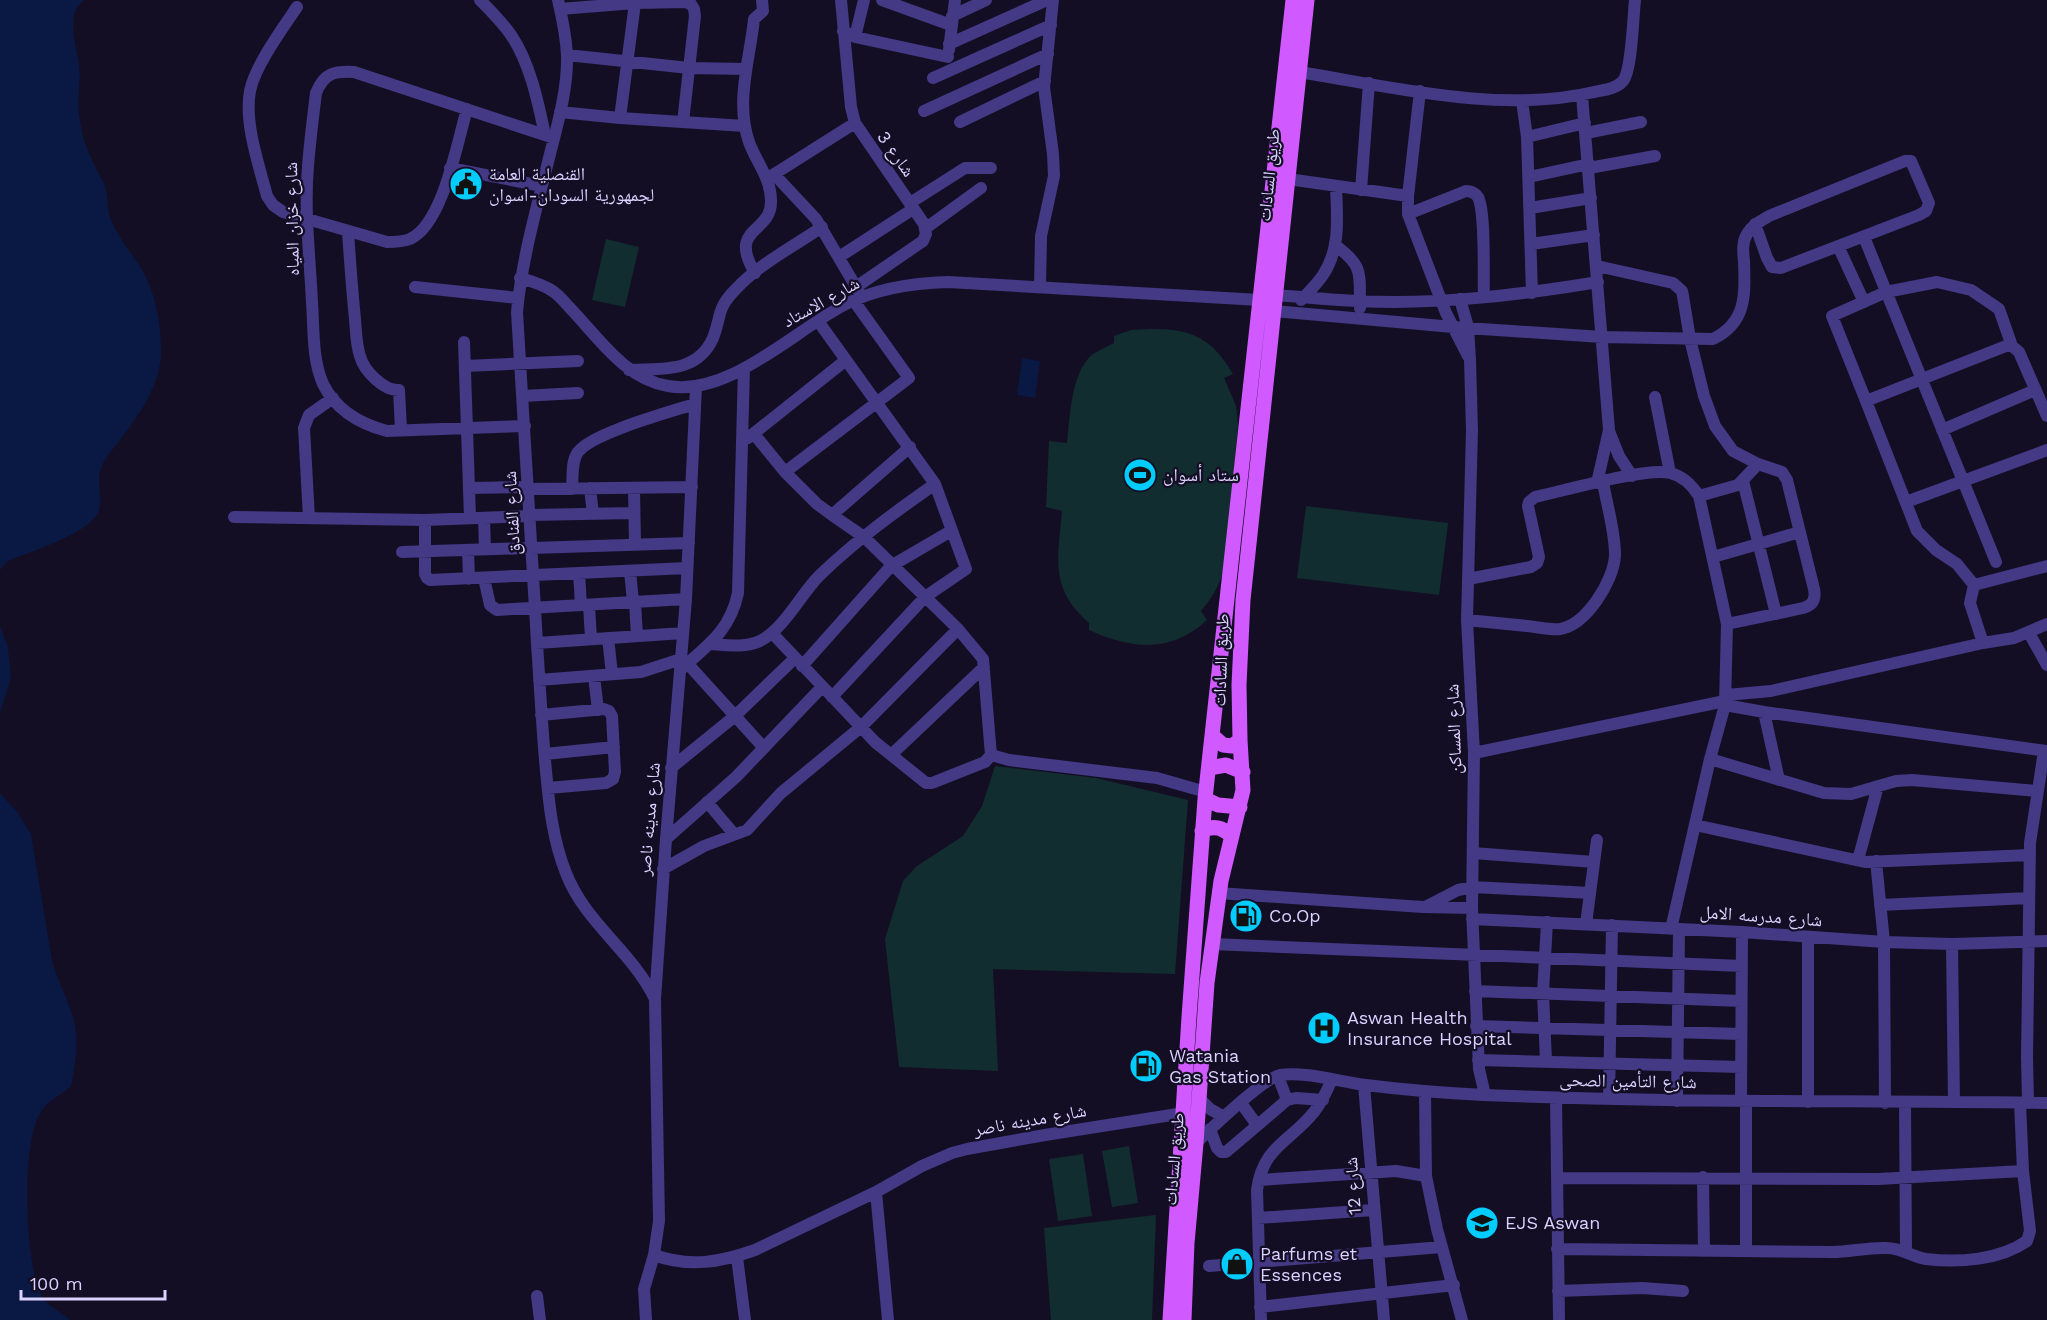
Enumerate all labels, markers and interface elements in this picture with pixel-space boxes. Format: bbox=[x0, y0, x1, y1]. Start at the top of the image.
street label: شارع 3 bbox=[872, 127, 920, 181]
street label: طريق السادات bbox=[1253, 127, 1285, 223]
street label: شارع خزان المياه bbox=[280, 162, 304, 276]
place label: القنصلية العامة لجمهورية السودان-اسوان bbox=[489, 163, 654, 206]
public building icon: القنصلية العامة لجمهورية السودان-اسوان bbox=[448, 166, 484, 202]
street label: شارع الاستاد bbox=[779, 272, 863, 332]
sports icon: ستاد أسوان bbox=[1122, 457, 1158, 493]
place label: ستاد أسوان bbox=[1163, 464, 1239, 486]
street label: شارع الفنادق bbox=[499, 470, 525, 556]
street label: طريق السادات bbox=[1208, 613, 1234, 707]
street label: شارع المساكن bbox=[1441, 683, 1467, 775]
street label: شارع مدينه ناصر bbox=[633, 761, 665, 878]
fuel station icon: Co.Op bbox=[1228, 898, 1264, 934]
street label: شارع مدرسه الامل bbox=[1699, 901, 1823, 931]
place label: Co.Op bbox=[1269, 905, 1321, 926]
place label: Aswan Health Insurance Hospital bbox=[1347, 1007, 1512, 1049]
hospital icon: Aswan Health Insurance Hospital bbox=[1306, 1010, 1342, 1046]
place label: Watania Gas Station bbox=[1169, 1045, 1271, 1087]
fuel station icon: Watania Gas Station bbox=[1128, 1048, 1164, 1084]
street label: شارع التأمين الصحى bbox=[1559, 1069, 1697, 1093]
street label: شارع مدينه ناصر bbox=[971, 1099, 1088, 1141]
street label: طريق السادات bbox=[1159, 1112, 1189, 1206]
street label: شارع 12 bbox=[1340, 1156, 1366, 1216]
school or university icon: EJS Aswan bbox=[1464, 1205, 1500, 1241]
place label: EJS Aswan bbox=[1505, 1212, 1600, 1233]
place label: Parfums et Essences bbox=[1260, 1243, 1358, 1285]
shop icon: Parfums et Essences bbox=[1219, 1246, 1255, 1282]
scale bar bbox=[21, 1263, 165, 1301]
text: 100 m bbox=[30, 1273, 83, 1294]

